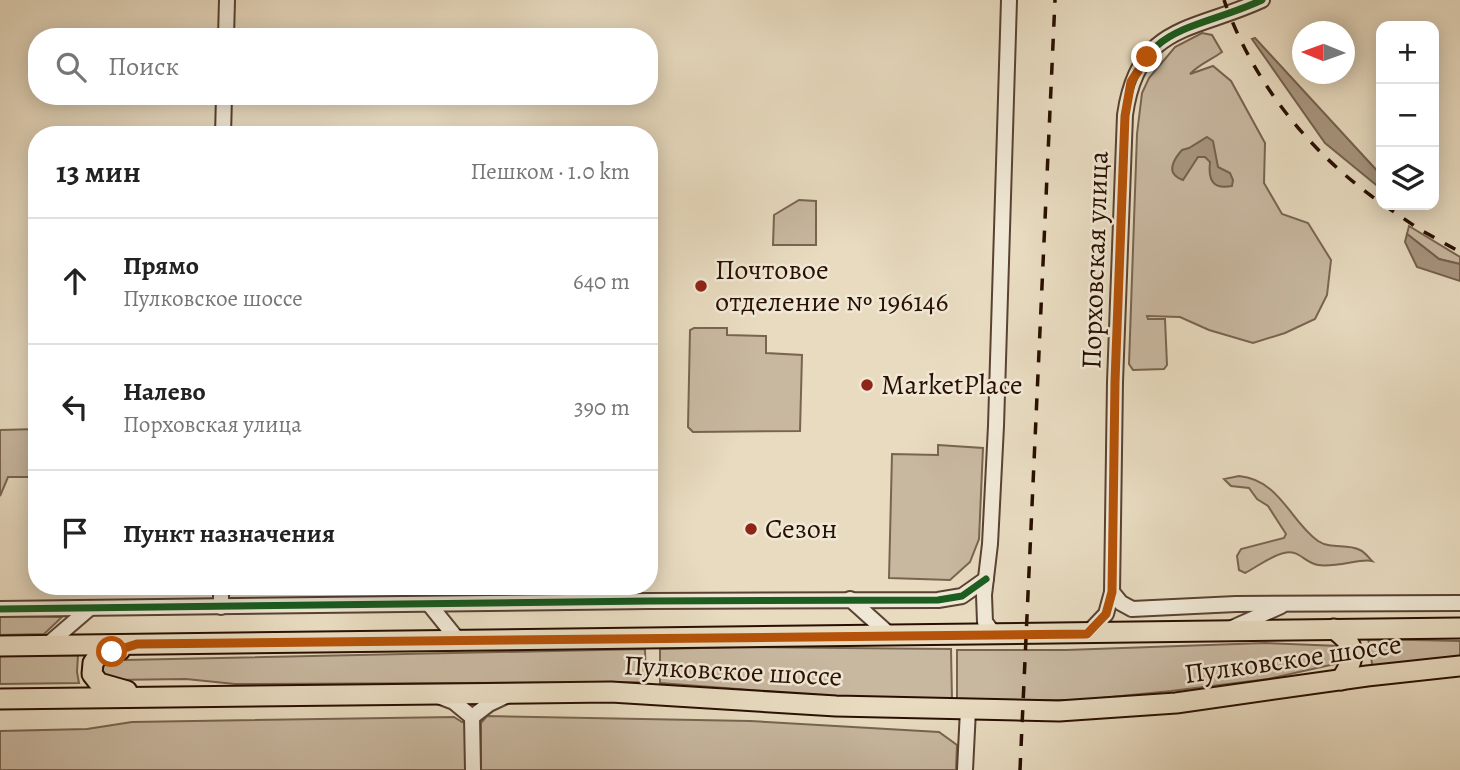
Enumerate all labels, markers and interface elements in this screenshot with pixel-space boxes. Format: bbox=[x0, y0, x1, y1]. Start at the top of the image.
north arrow bbox=[1292, 21, 1355, 84]
map controls bbox=[1376, 21, 1439, 210]
button: + bbox=[1376, 21, 1439, 84]
search box bbox=[28, 28, 658, 105]
route end bbox=[1131, 41, 1162, 72]
icon: search bbox=[52, 48, 90, 86]
text: Поиск bbox=[108, 49, 179, 84]
button: − bbox=[1376, 84, 1439, 147]
button: layers bbox=[1376, 147, 1439, 210]
street label: Порховская улица bbox=[1072, 150, 1118, 370]
text: 13 мин bbox=[56, 152, 141, 192]
text: Пешком · 1.0 km bbox=[470, 156, 630, 187]
text: Прямо bbox=[123, 248, 199, 283]
place label: Почтовое отделение № 196146 bbox=[715, 251, 949, 321]
icon: ahead bbox=[56, 262, 94, 300]
text: 640 m bbox=[573, 266, 630, 297]
marker: Почтовое отделение № 196146 bbox=[693, 278, 709, 294]
text: Пулковское шоссе bbox=[123, 283, 303, 314]
place label: MarketPlace bbox=[881, 366, 1023, 404]
text: Налево bbox=[123, 374, 206, 409]
marker: MarketPlace bbox=[859, 377, 875, 393]
icon: left bbox=[56, 388, 94, 426]
text: 390 m bbox=[574, 392, 630, 423]
text: Порховская улица bbox=[123, 409, 302, 440]
place label: Сезон bbox=[765, 510, 837, 548]
icon: arrive bbox=[56, 514, 94, 552]
text: Пункт назначения bbox=[123, 516, 335, 551]
marker: Сезон bbox=[743, 521, 759, 537]
street label: Пулковское шоссе bbox=[1182, 625, 1404, 693]
route start bbox=[96, 636, 127, 667]
street label: Пулковское шоссе bbox=[623, 646, 843, 696]

